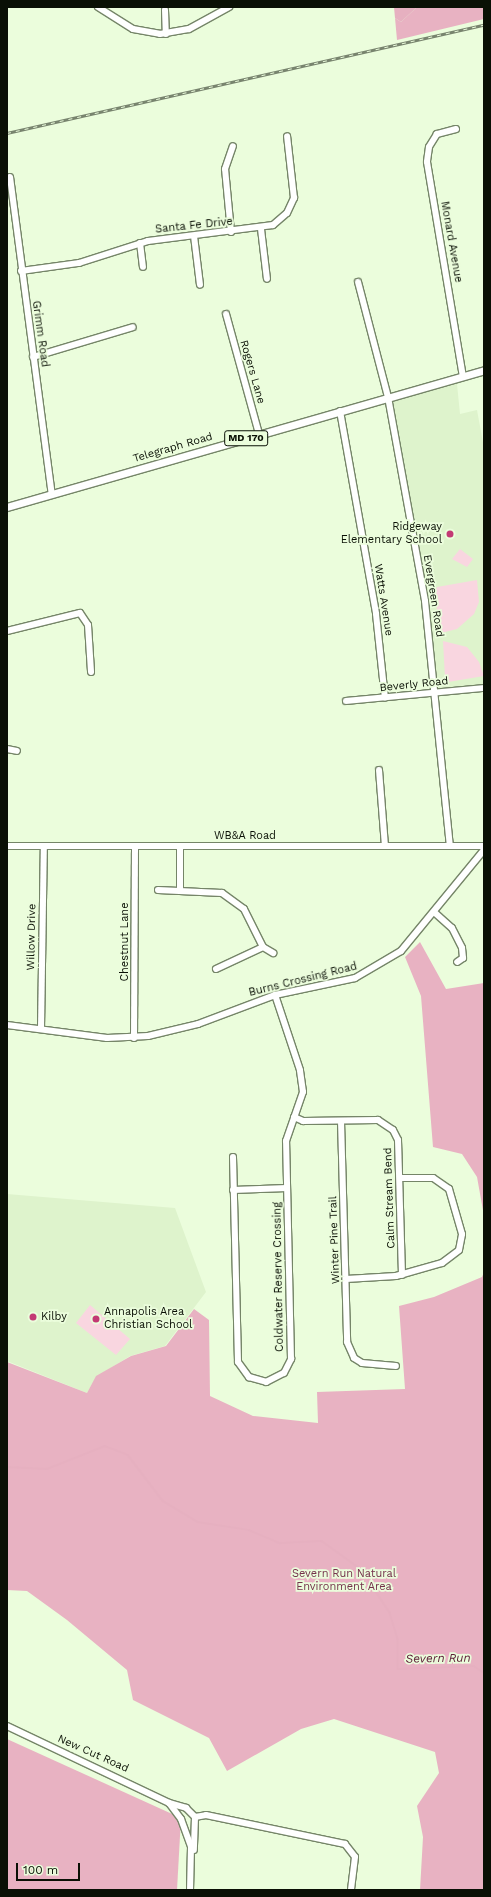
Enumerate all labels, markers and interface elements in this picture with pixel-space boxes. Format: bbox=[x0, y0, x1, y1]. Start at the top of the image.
street label: Monard Avenue bbox=[437, 200, 465, 284]
street label: Santa Fe Drive bbox=[155, 215, 233, 237]
street label: Grimm Road bbox=[29, 300, 51, 368]
street label: Rogers Lane bbox=[237, 339, 267, 405]
street label: Telegraph Road bbox=[132, 430, 214, 466]
road number: MD 170 bbox=[224, 430, 268, 446]
place label: Ridgeway Elementary School bbox=[340, 521, 442, 547]
marker: Ridgeway Elementary School bbox=[445, 529, 455, 539]
street label: Evergreen Road bbox=[420, 554, 446, 638]
street label: Watts Avenue bbox=[371, 563, 395, 637]
street label: Beverly Road bbox=[379, 675, 449, 695]
street label: WB&A Road bbox=[214, 829, 276, 843]
street label: Chestnut Lane bbox=[118, 902, 132, 982]
street label: Willow Drive bbox=[25, 903, 39, 971]
street label: Burns Crossing Road bbox=[248, 960, 358, 1000]
street label: Calm Stream Bend bbox=[382, 1147, 398, 1249]
street label: Winter Pine Trail bbox=[327, 1195, 343, 1285]
street label: Coldwater Reserve Crossing bbox=[271, 1202, 287, 1352]
place label: Annapolis Area Christian School bbox=[104, 1306, 192, 1332]
place label: Kilby bbox=[41, 1310, 67, 1324]
marker: Kilby bbox=[28, 1312, 38, 1322]
marker: Annapolis Area Christian School bbox=[91, 1314, 101, 1324]
park label: Severn Run Natural Environment Area bbox=[292, 1568, 396, 1594]
water label: Severn Run bbox=[405, 1651, 471, 1667]
street label: New Cut Road bbox=[55, 1732, 131, 1776]
scale bar bbox=[18, 1855, 82, 1881]
text: 100 m bbox=[23, 1863, 58, 1877]

